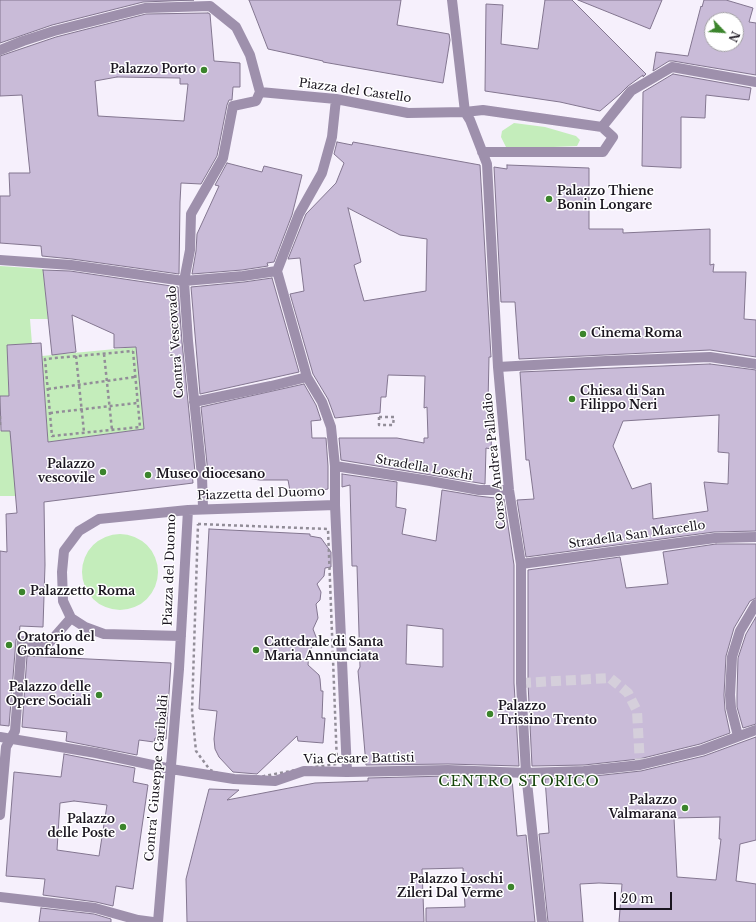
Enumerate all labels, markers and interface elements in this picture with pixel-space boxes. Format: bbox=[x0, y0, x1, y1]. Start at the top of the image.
north arrow bbox=[704, 12, 744, 52]
text: N bbox=[725, 29, 742, 44]
place label: Palazzo Porto bbox=[110, 63, 196, 77]
marker: Palazzo Porto bbox=[199, 65, 209, 75]
street label: Piazza del Castello bbox=[298, 76, 412, 106]
place label: Palazzo Thiene Bonin Longare bbox=[557, 185, 654, 213]
marker: Palazzo Thiene Bonin Longare bbox=[544, 194, 554, 204]
street label: Contra' Vescovado bbox=[165, 285, 187, 399]
place label: Cinema Roma bbox=[591, 327, 682, 341]
marker: Cinema Roma bbox=[578, 329, 588, 339]
place label: Chiesa di San Filippo Neri bbox=[580, 385, 665, 413]
street label: Corso Andrea Palladio bbox=[481, 392, 509, 530]
marker: Chiesa di San Filippo Neri bbox=[567, 394, 577, 404]
street label: Stradella Loschi bbox=[374, 452, 474, 484]
place label: Palazzo vescovile bbox=[38, 458, 95, 486]
marker: Palazzo vescovile bbox=[98, 467, 108, 477]
place label: Museo diocesano bbox=[156, 468, 265, 482]
marker: Museo diocesano bbox=[143, 470, 153, 480]
street label: Piazzetta del Duomo bbox=[197, 485, 325, 503]
street label: Piazza del Duomo bbox=[161, 514, 179, 626]
street label: Stradella San Marcello bbox=[568, 518, 706, 552]
place label: Palazzetto Roma bbox=[30, 585, 135, 599]
marker: Palazzetto Roma bbox=[17, 587, 27, 597]
place label: Oratorio del Gonfalone bbox=[17, 631, 95, 659]
place label: Cattedrale di Santa Maria Annunciata bbox=[264, 636, 384, 664]
marker: Oratorio del Gonfalone bbox=[4, 640, 14, 650]
marker: Cattedrale di Santa Maria Annunciata bbox=[251, 645, 261, 655]
place label: Palazzo delle Opere Sociali bbox=[6, 681, 91, 709]
marker: Palazzo delle Opere Sociali bbox=[94, 690, 104, 700]
street label: Contra' Giuseppe Garibaldi bbox=[143, 694, 171, 862]
place label: Palazzo Trissino Trento bbox=[498, 700, 597, 728]
marker: Palazzo Trissino Trento bbox=[485, 709, 495, 719]
street label: Via Cesare Battisti bbox=[303, 751, 415, 767]
district label: CENTRO STORICO bbox=[438, 774, 600, 790]
place label: Palazzo Valmarana bbox=[609, 794, 677, 822]
marker: Palazzo Valmarana bbox=[680, 803, 690, 813]
place label: Palazzo delle Poste bbox=[48, 813, 115, 841]
marker: Palazzo delle Poste bbox=[118, 822, 128, 832]
place label: Palazzo Loschi Zileri Dal Verme bbox=[397, 873, 503, 901]
marker: Palazzo Loschi Zileri Dal Verme bbox=[506, 882, 516, 892]
scale bar bbox=[616, 884, 674, 910]
text: 20 m bbox=[621, 891, 653, 906]

